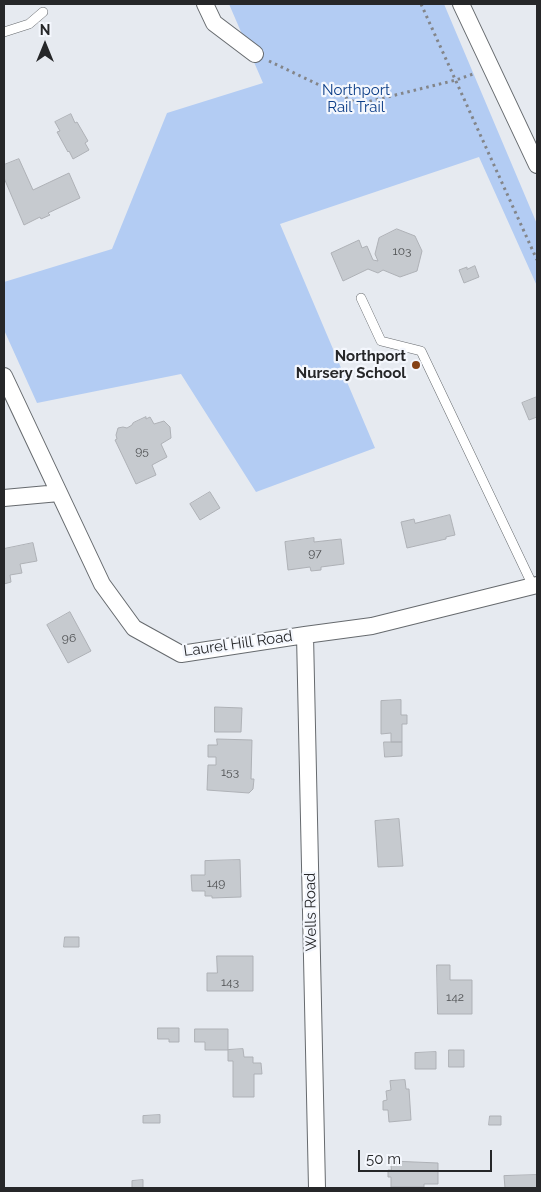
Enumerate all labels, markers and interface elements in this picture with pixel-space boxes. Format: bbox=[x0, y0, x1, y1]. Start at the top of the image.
north arrow bbox=[20, 20, 70, 70]
text: N bbox=[40, 22, 50, 38]
park label: Northport Rail Trail bbox=[322, 81, 390, 116]
house number: 103 bbox=[393, 244, 411, 258]
place label: Northport Nursery School bbox=[296, 347, 406, 382]
marker: Northport Nursery School bbox=[410, 359, 422, 371]
house number: 95 bbox=[135, 444, 149, 458]
house number: 97 bbox=[308, 546, 322, 560]
street label: Laurel Hill Road bbox=[182, 627, 294, 661]
house number: 96 bbox=[62, 631, 76, 645]
house number: 153 bbox=[221, 765, 239, 779]
street label: Wells Road bbox=[301, 872, 321, 952]
house number: 149 bbox=[207, 876, 225, 890]
house number: 143 bbox=[221, 975, 239, 989]
house number: 142 bbox=[446, 990, 464, 1004]
scale bar bbox=[361, 1140, 495, 1172]
text: 50 m bbox=[366, 1150, 401, 1168]

